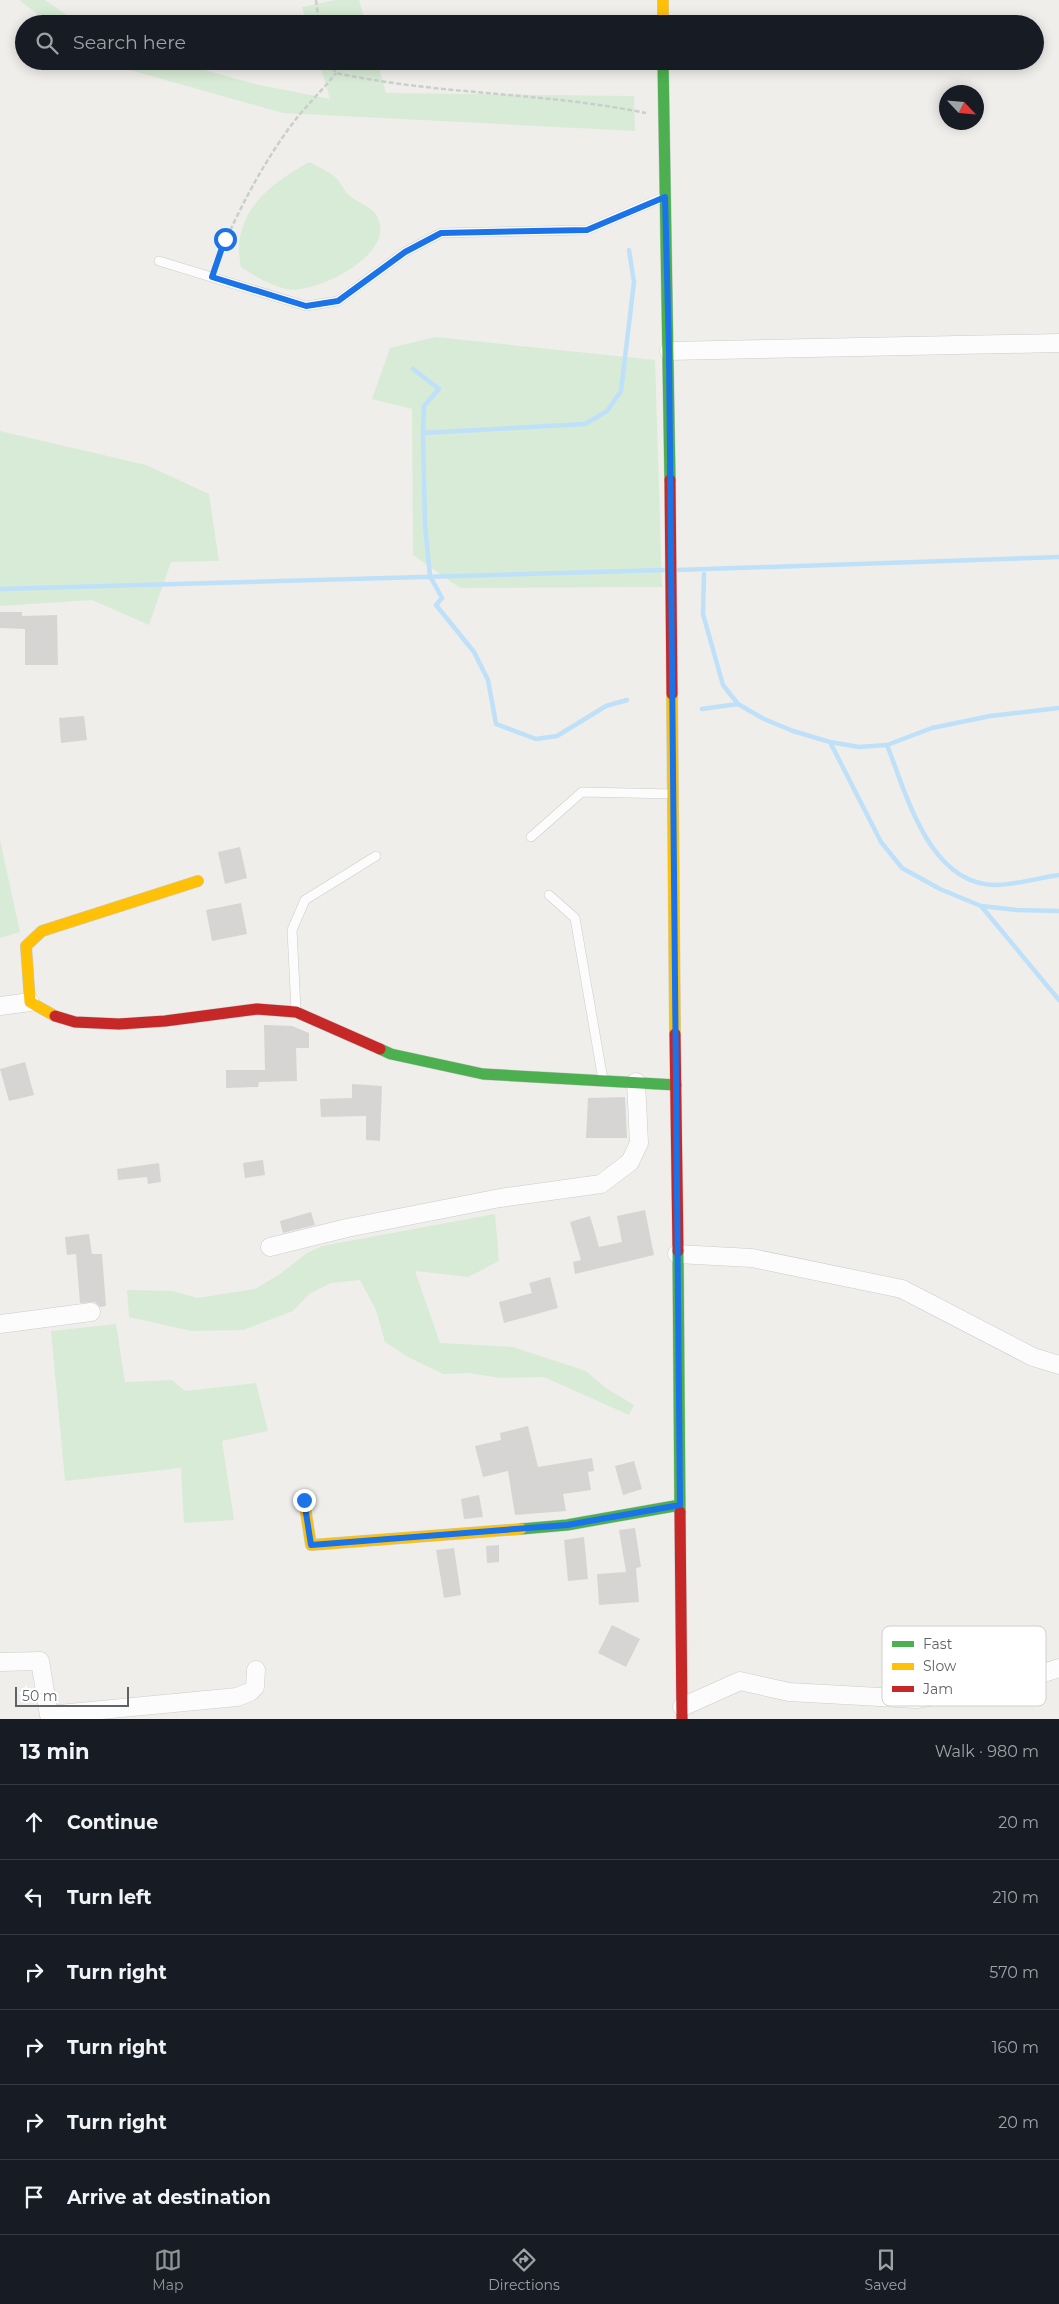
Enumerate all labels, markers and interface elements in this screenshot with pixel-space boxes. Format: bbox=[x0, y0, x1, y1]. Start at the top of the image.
search box bbox=[15, 15, 1044, 70]
icon: search bbox=[33, 29, 61, 57]
text: Search here bbox=[73, 31, 186, 54]
north arrow bbox=[939, 85, 984, 130]
route start bbox=[214, 228, 237, 251]
route end bbox=[293, 1489, 316, 1512]
legend bbox=[882, 1626, 1046, 1706]
text: Fast bbox=[923, 1635, 953, 1653]
text: Slow bbox=[923, 1657, 957, 1675]
text: Jam bbox=[922, 1680, 953, 1698]
scale bar bbox=[15, 1684, 129, 1707]
text: 50 m bbox=[22, 1687, 58, 1705]
text: 13 min bbox=[20, 1739, 89, 1764]
text: Walk · 980 m bbox=[935, 1742, 1039, 1761]
icon: ahead bbox=[20, 1808, 48, 1836]
text: Continue bbox=[67, 1811, 158, 1834]
text: 20 m bbox=[998, 1813, 1039, 1832]
icon: left bbox=[20, 1883, 48, 1911]
text: Turn left bbox=[67, 1886, 152, 1909]
text: 210 m bbox=[992, 1888, 1039, 1907]
icon: right bbox=[20, 1958, 48, 1986]
text: Turn right bbox=[67, 1961, 167, 1984]
text: 570 m bbox=[989, 1963, 1039, 1982]
icon: right bbox=[20, 2033, 48, 2061]
text: Turn right bbox=[67, 2036, 167, 2059]
text: 160 m bbox=[992, 2038, 1039, 2057]
icon: right bbox=[20, 2108, 48, 2136]
text: Turn right bbox=[67, 2111, 167, 2134]
text: 20 m bbox=[998, 2113, 1039, 2132]
icon: arrive bbox=[20, 2183, 48, 2211]
text: Arrive at destination bbox=[67, 2186, 271, 2209]
tab: Map bbox=[152, 2246, 183, 2294]
tab: Directions bbox=[488, 2246, 560, 2294]
tab: Saved bbox=[865, 2246, 907, 2294]

